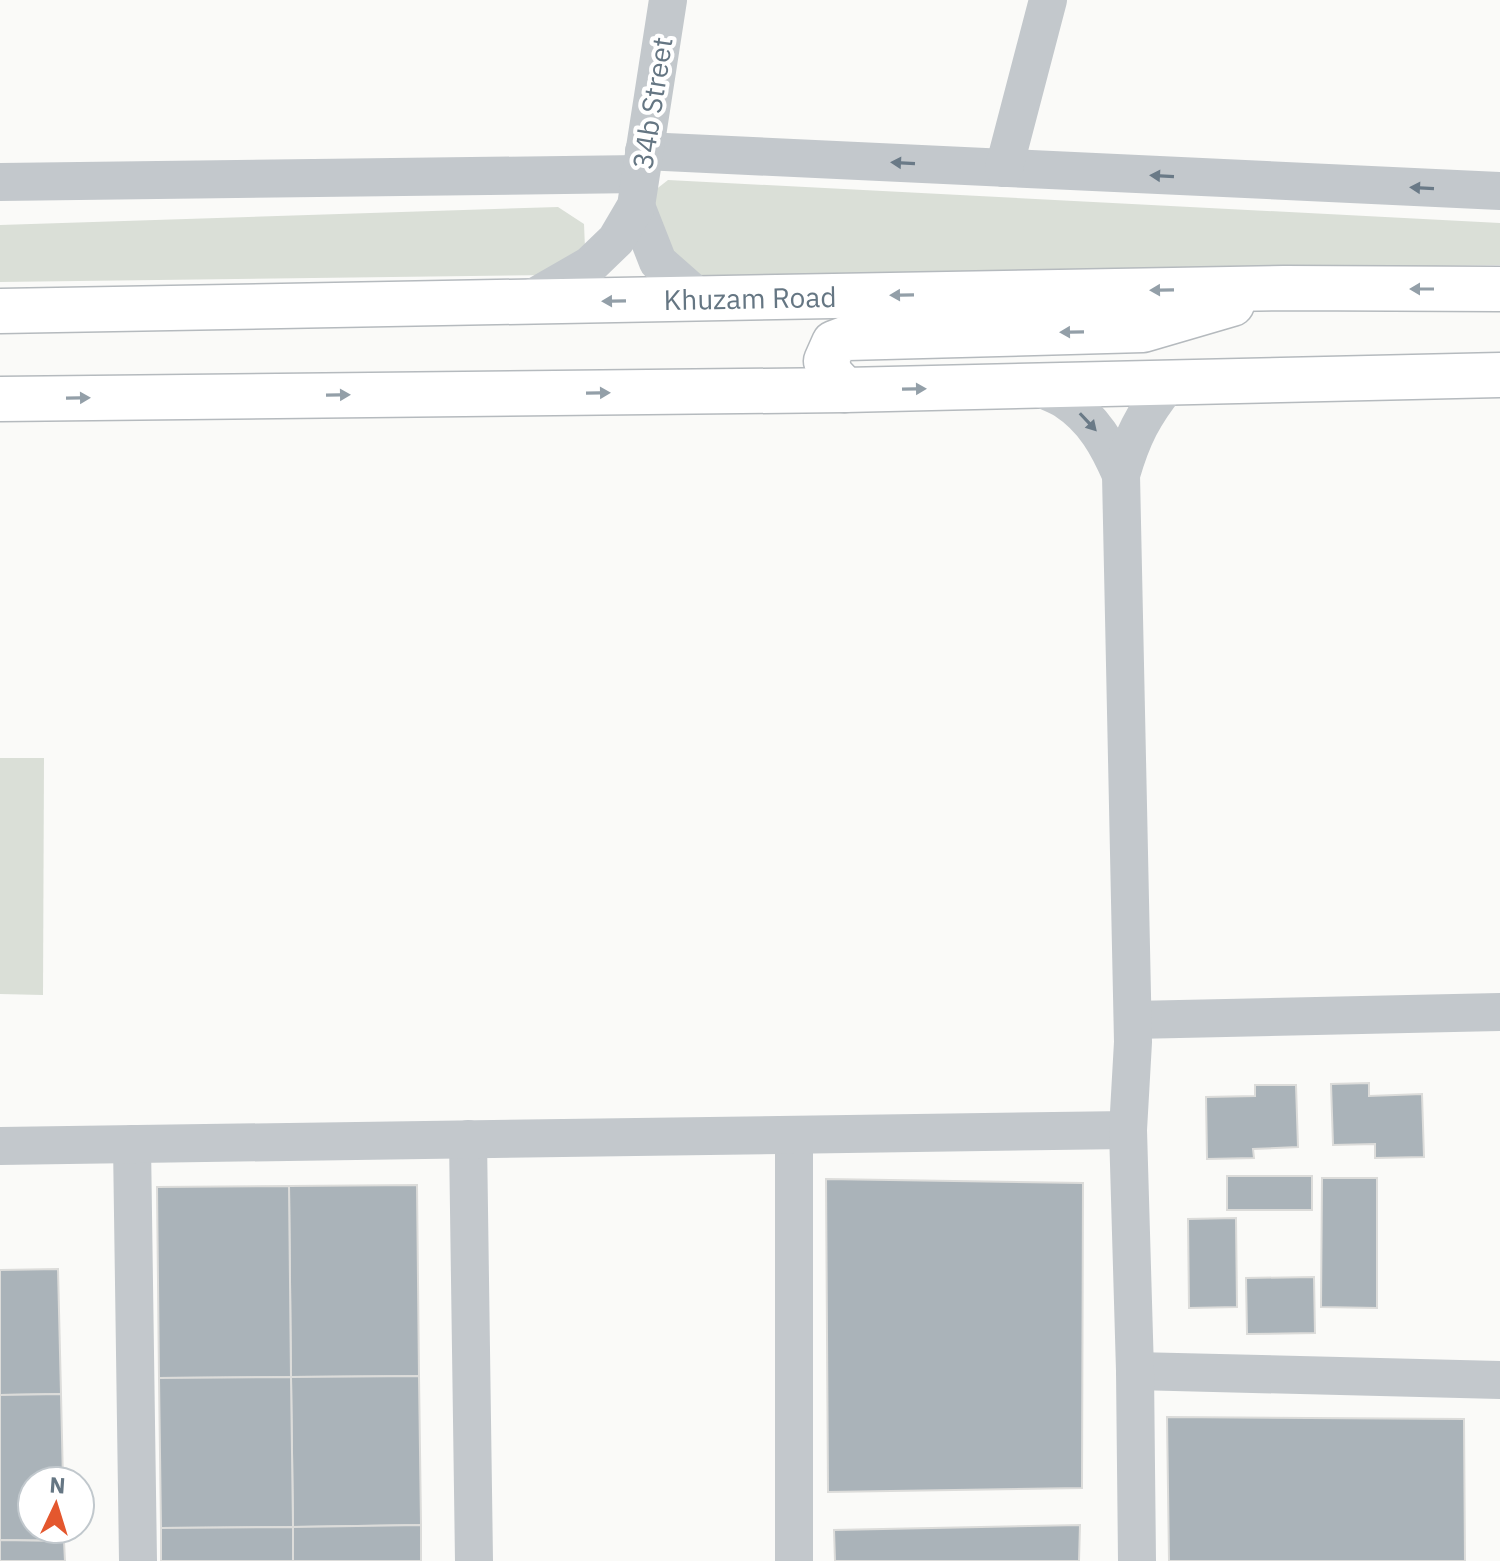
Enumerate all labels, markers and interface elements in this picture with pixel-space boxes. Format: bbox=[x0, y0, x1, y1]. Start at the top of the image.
street label: 34b Street bbox=[623, 34, 681, 172]
one-way arrow bbox=[890, 157, 915, 170]
one-way arrow bbox=[1149, 169, 1174, 182]
one-way arrow bbox=[1409, 181, 1434, 194]
street label: Khuzam Road bbox=[663, 278, 837, 318]
one-way arrow bbox=[1409, 282, 1434, 295]
one-way arrow bbox=[1149, 284, 1174, 296]
one-way arrow bbox=[889, 289, 914, 301]
one-way arrow bbox=[601, 294, 626, 307]
one-way arrow bbox=[1059, 326, 1084, 338]
one-way arrow bbox=[902, 382, 927, 395]
one-way arrow bbox=[586, 386, 611, 399]
one-way arrow bbox=[326, 389, 351, 401]
one-way arrow bbox=[66, 392, 91, 404]
one-way arrow bbox=[1078, 412, 1096, 431]
north arrow bbox=[16, 1465, 96, 1545]
text: N bbox=[48, 1470, 66, 1500]

